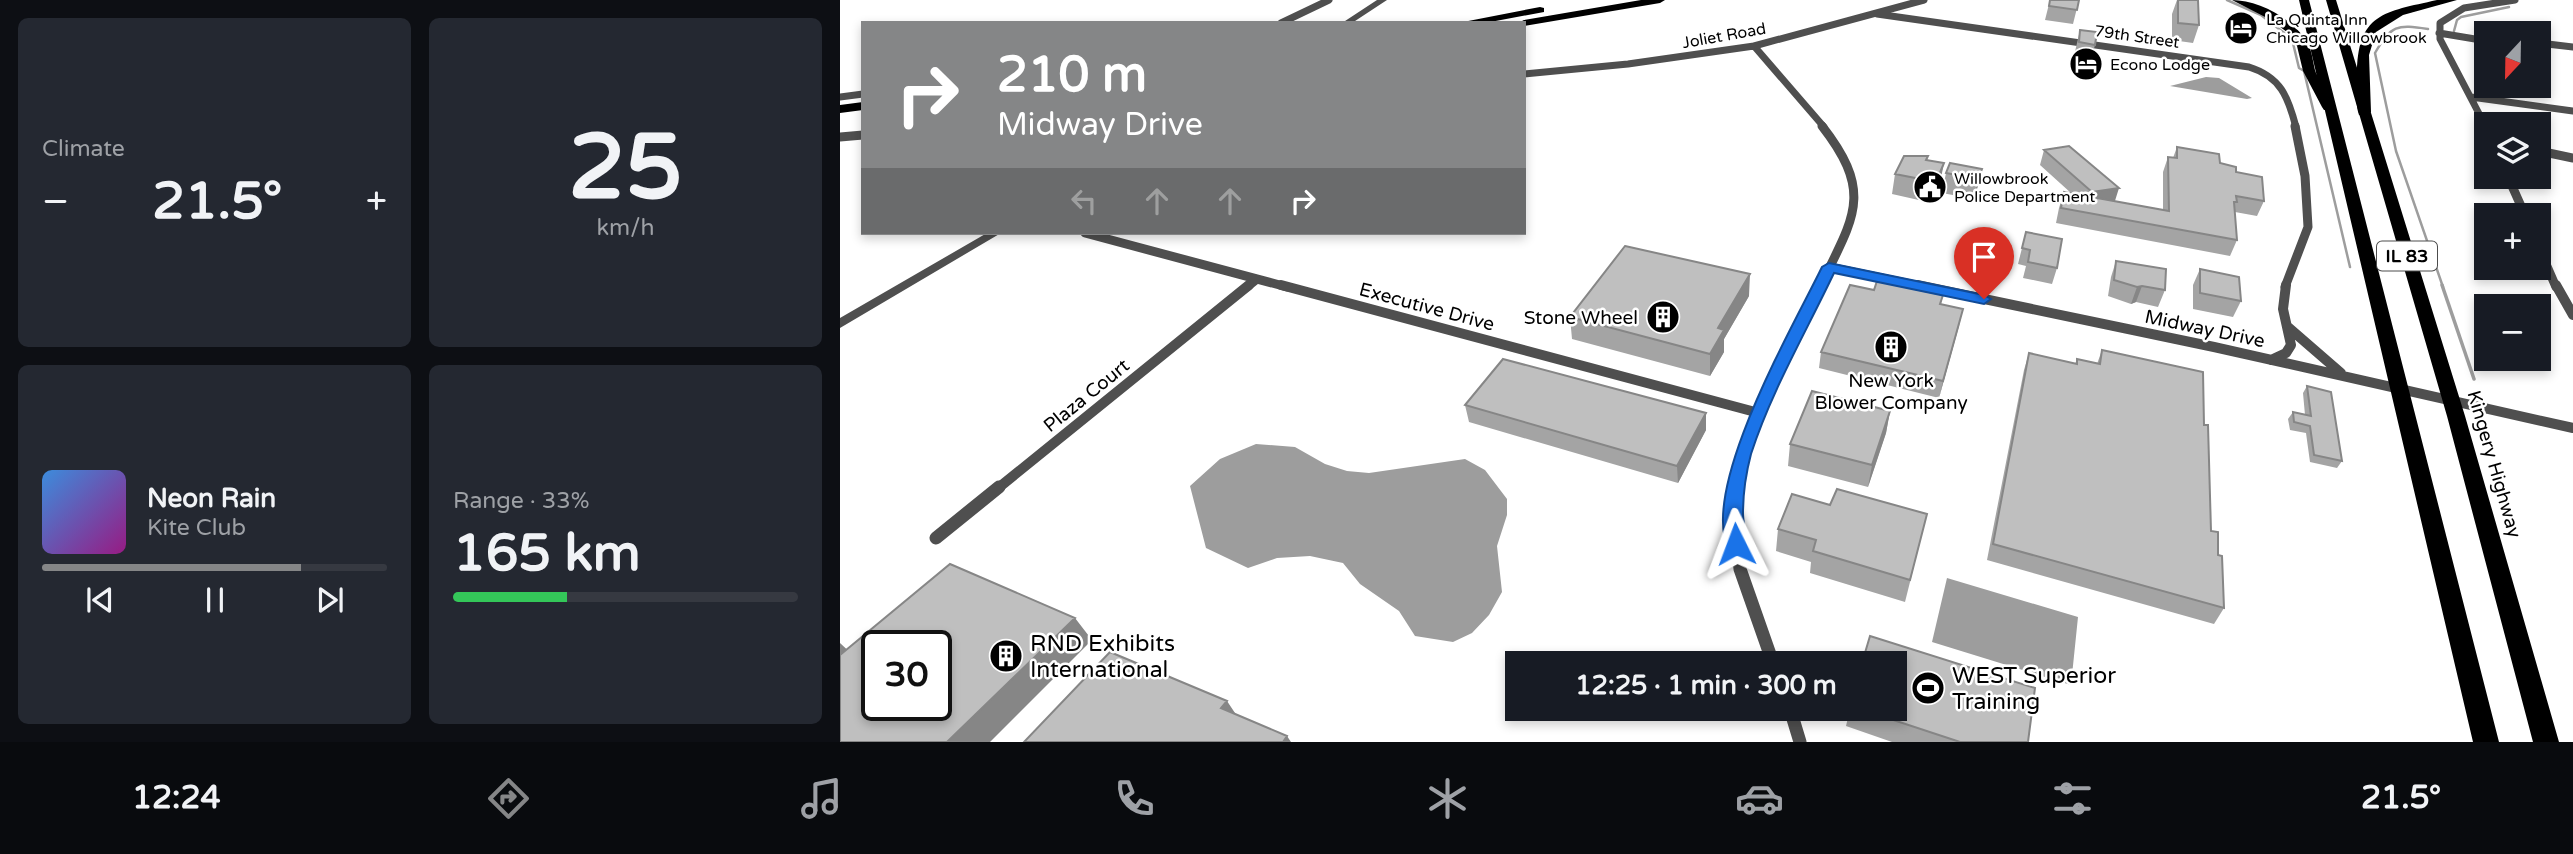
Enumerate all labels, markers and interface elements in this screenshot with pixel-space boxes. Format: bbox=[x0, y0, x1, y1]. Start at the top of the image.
hotel icon: La Quinta Inn Chicago Willowbrook bbox=[2222, 9, 2260, 47]
place label: La Quinta Inn Chicago Willowbrook bbox=[2266, 10, 2427, 48]
street label: Joliet Road bbox=[1681, 19, 1768, 53]
street label: 79th Street bbox=[2093, 21, 2181, 53]
north arrow bbox=[2474, 21, 2552, 98]
map controls bbox=[2474, 21, 2551, 371]
hotel icon: Econo Lodge bbox=[2067, 45, 2105, 83]
text: 210 m bbox=[997, 46, 1147, 105]
icon: right bbox=[882, 49, 973, 140]
place label: Econo Lodge bbox=[2110, 55, 2210, 75]
text: Midway Drive bbox=[997, 106, 1203, 144]
button: layers bbox=[2474, 112, 2551, 189]
text: 25 bbox=[568, 113, 683, 223]
text: Climate bbox=[42, 135, 125, 163]
public building icon: Willowbrook Police Department bbox=[1911, 168, 1949, 206]
place label: Willowbrook Police Department bbox=[1954, 169, 2095, 207]
text: 21.5° bbox=[152, 170, 282, 233]
text: − bbox=[42, 179, 69, 225]
text: + bbox=[366, 179, 387, 225]
icon: left bbox=[1065, 182, 1103, 220]
icon: ahead bbox=[1138, 182, 1176, 220]
icon: ahead bbox=[1211, 182, 1249, 220]
icon: right bbox=[1284, 182, 1322, 220]
button: + bbox=[2474, 203, 2551, 280]
text: km/h bbox=[597, 214, 654, 242]
pin bbox=[1954, 227, 2014, 299]
icon: arrive bbox=[1965, 238, 2003, 276]
road number: IL 83 bbox=[2377, 242, 2437, 270]
street label: Executive Drive bbox=[1357, 278, 1497, 336]
button: − bbox=[2474, 294, 2551, 371]
building icon: Stone Wheel bbox=[1644, 298, 1682, 336]
street label: Midway Drive bbox=[2143, 306, 2267, 352]
place label: Stone Wheel bbox=[1524, 307, 1638, 329]
building icon: New York Blower Company bbox=[1872, 328, 1910, 366]
street label: Plaza Court bbox=[1039, 355, 1134, 437]
place label: New York Blower Company bbox=[1814, 370, 1968, 414]
street label: Kingery Highway bbox=[2462, 388, 2526, 540]
text: Neon Rain bbox=[147, 483, 276, 514]
text: Range · 33% bbox=[453, 487, 589, 515]
position arrow bbox=[1699, 507, 1773, 581]
text: Kite Club bbox=[147, 514, 246, 542]
text: 165 km bbox=[453, 522, 641, 585]
icon: previous bbox=[81, 581, 119, 619]
icon: pause bbox=[196, 581, 234, 619]
icon: next bbox=[311, 581, 349, 619]
speed limit sign: 30 bbox=[861, 630, 952, 721]
place label: RND Exhibits International bbox=[1030, 630, 1175, 684]
building icon: RND Exhibits International bbox=[987, 637, 1025, 675]
place label: WEST Superior Training bbox=[1952, 662, 2116, 716]
sports icon: WEST Superior Training bbox=[1909, 669, 1947, 707]
text: 12:25 · 1 min · 300 m bbox=[1575, 670, 1837, 701]
icon: directions bbox=[484, 774, 533, 823]
icon: music bbox=[797, 774, 846, 823]
icon: phone bbox=[1110, 774, 1159, 823]
icon: climate bbox=[1423, 774, 1472, 823]
icon: car bbox=[1735, 774, 1784, 823]
icon: filters bbox=[2048, 774, 2097, 823]
text: 12:24 bbox=[132, 779, 221, 817]
text: 21.5° bbox=[2361, 779, 2441, 817]

